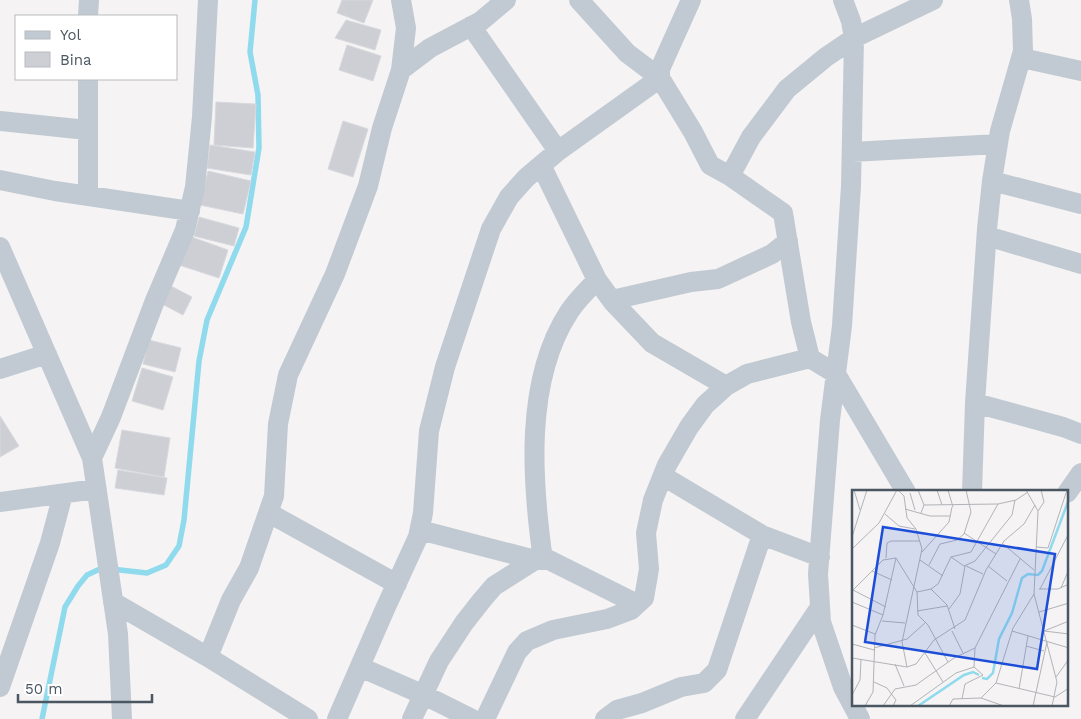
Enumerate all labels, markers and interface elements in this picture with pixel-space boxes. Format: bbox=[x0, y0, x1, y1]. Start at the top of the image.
legend bbox=[15, 15, 178, 80]
text: Yol bbox=[60, 26, 82, 44]
text: Bina bbox=[60, 51, 92, 69]
inset map bbox=[852, 490, 1068, 706]
scale bar bbox=[18, 672, 151, 704]
text: 50 m bbox=[25, 680, 62, 698]

